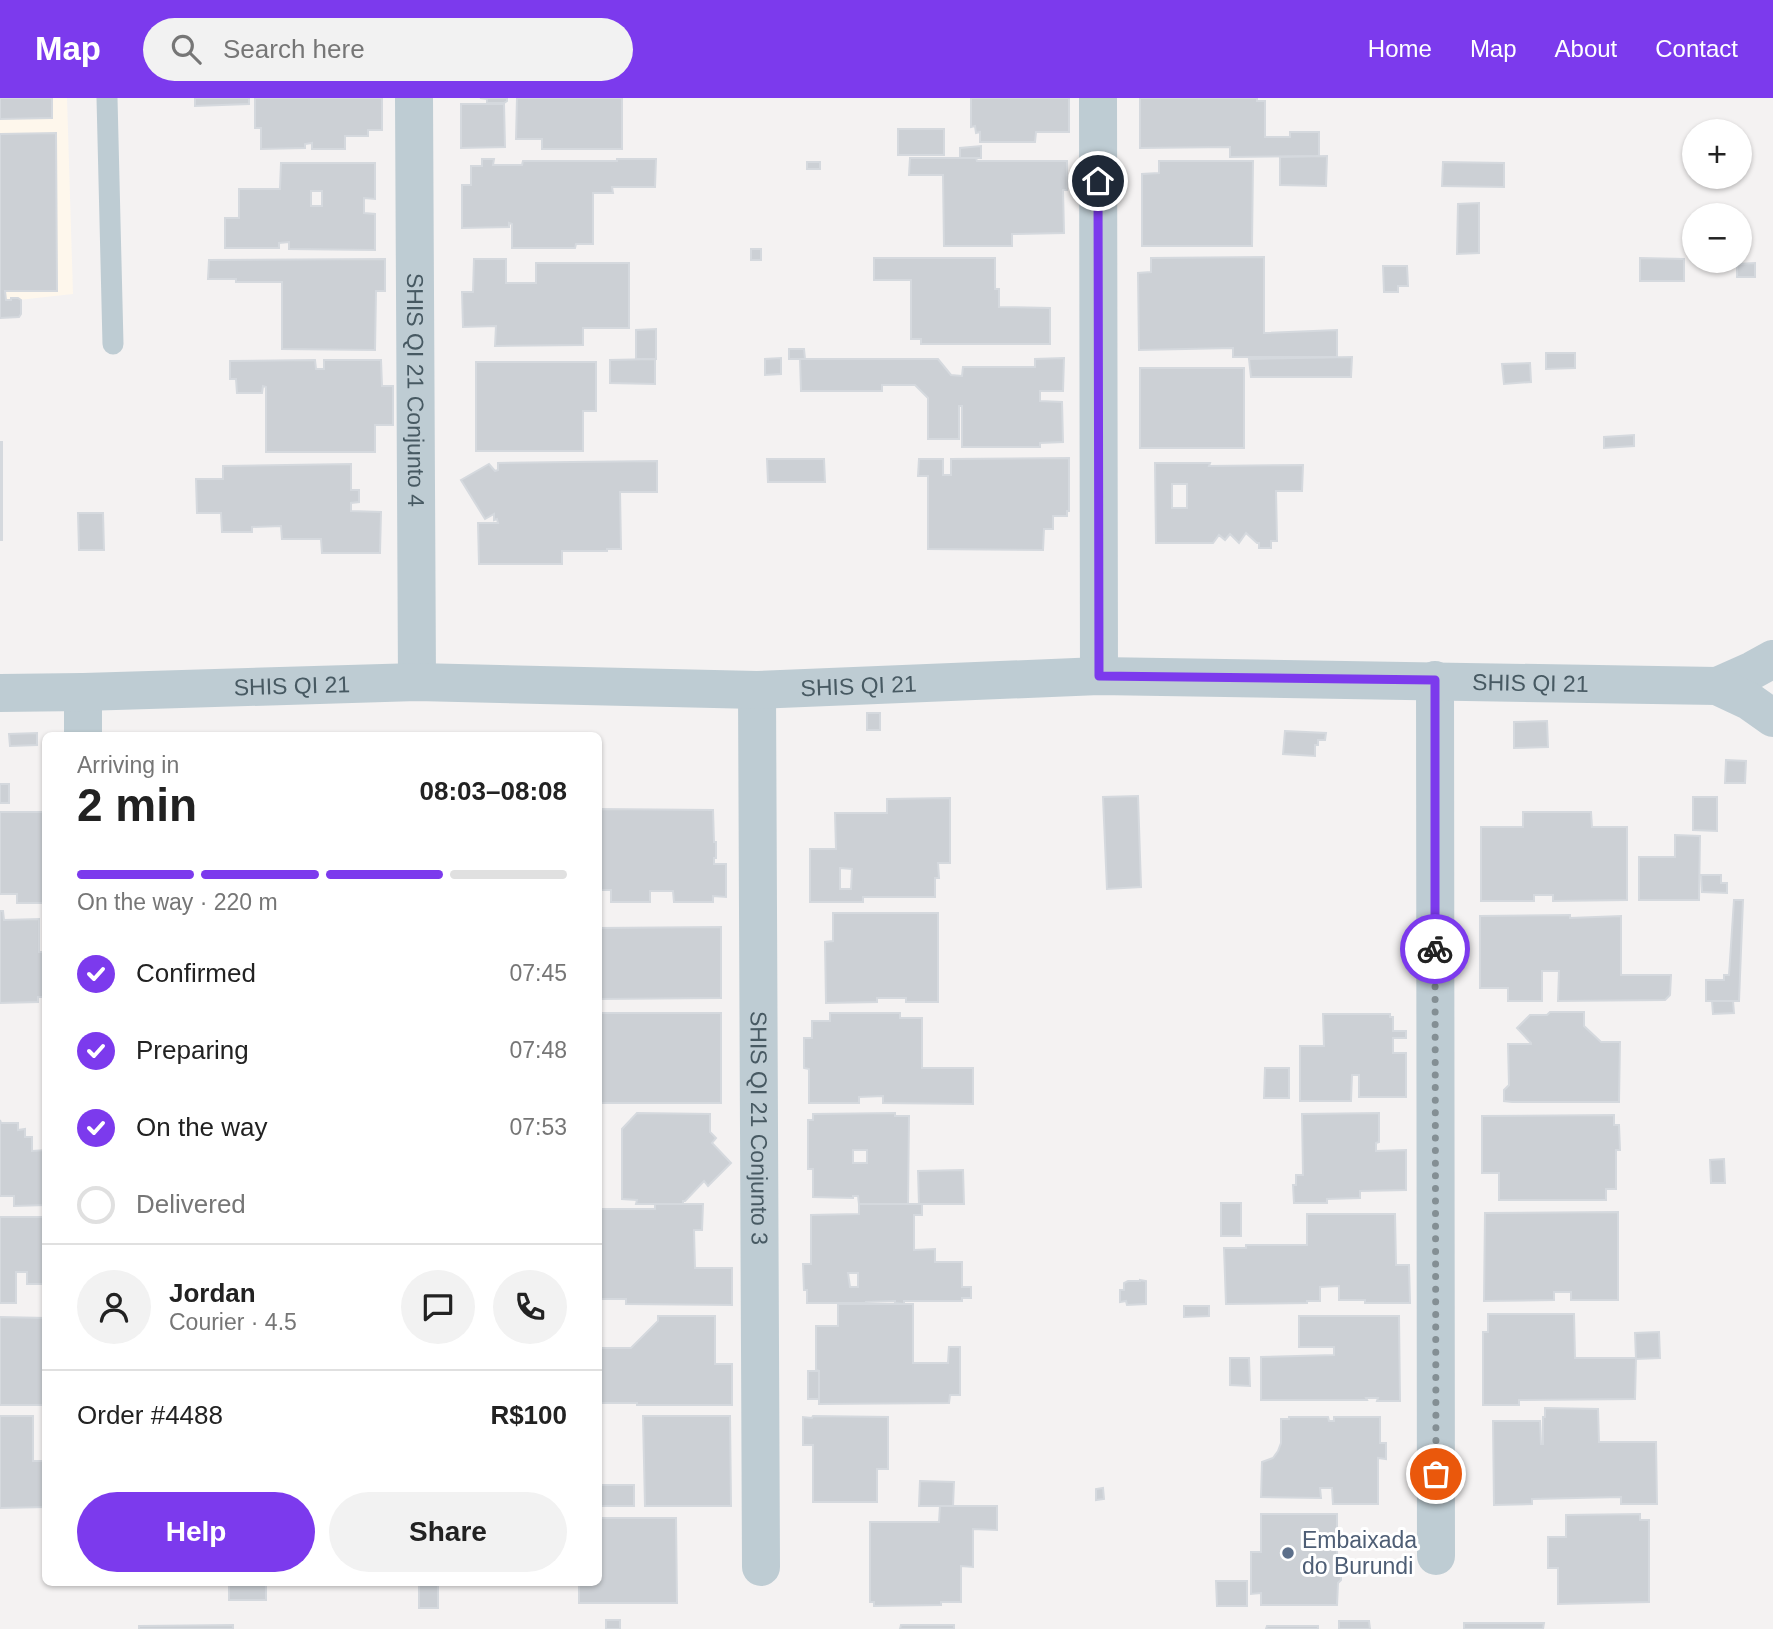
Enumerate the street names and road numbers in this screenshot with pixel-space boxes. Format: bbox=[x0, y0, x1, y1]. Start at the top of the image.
street label: SHIS QI 21 Conjunto 4 bbox=[402, 273, 429, 507]
street label: SHIS QI 21 bbox=[1472, 669, 1589, 697]
street label: SHIS QI 21 bbox=[800, 670, 917, 701]
street label: SHIS QI 21 bbox=[233, 671, 350, 700]
street label: SHIS QI 21 Conjunto 3 bbox=[745, 1011, 773, 1245]

